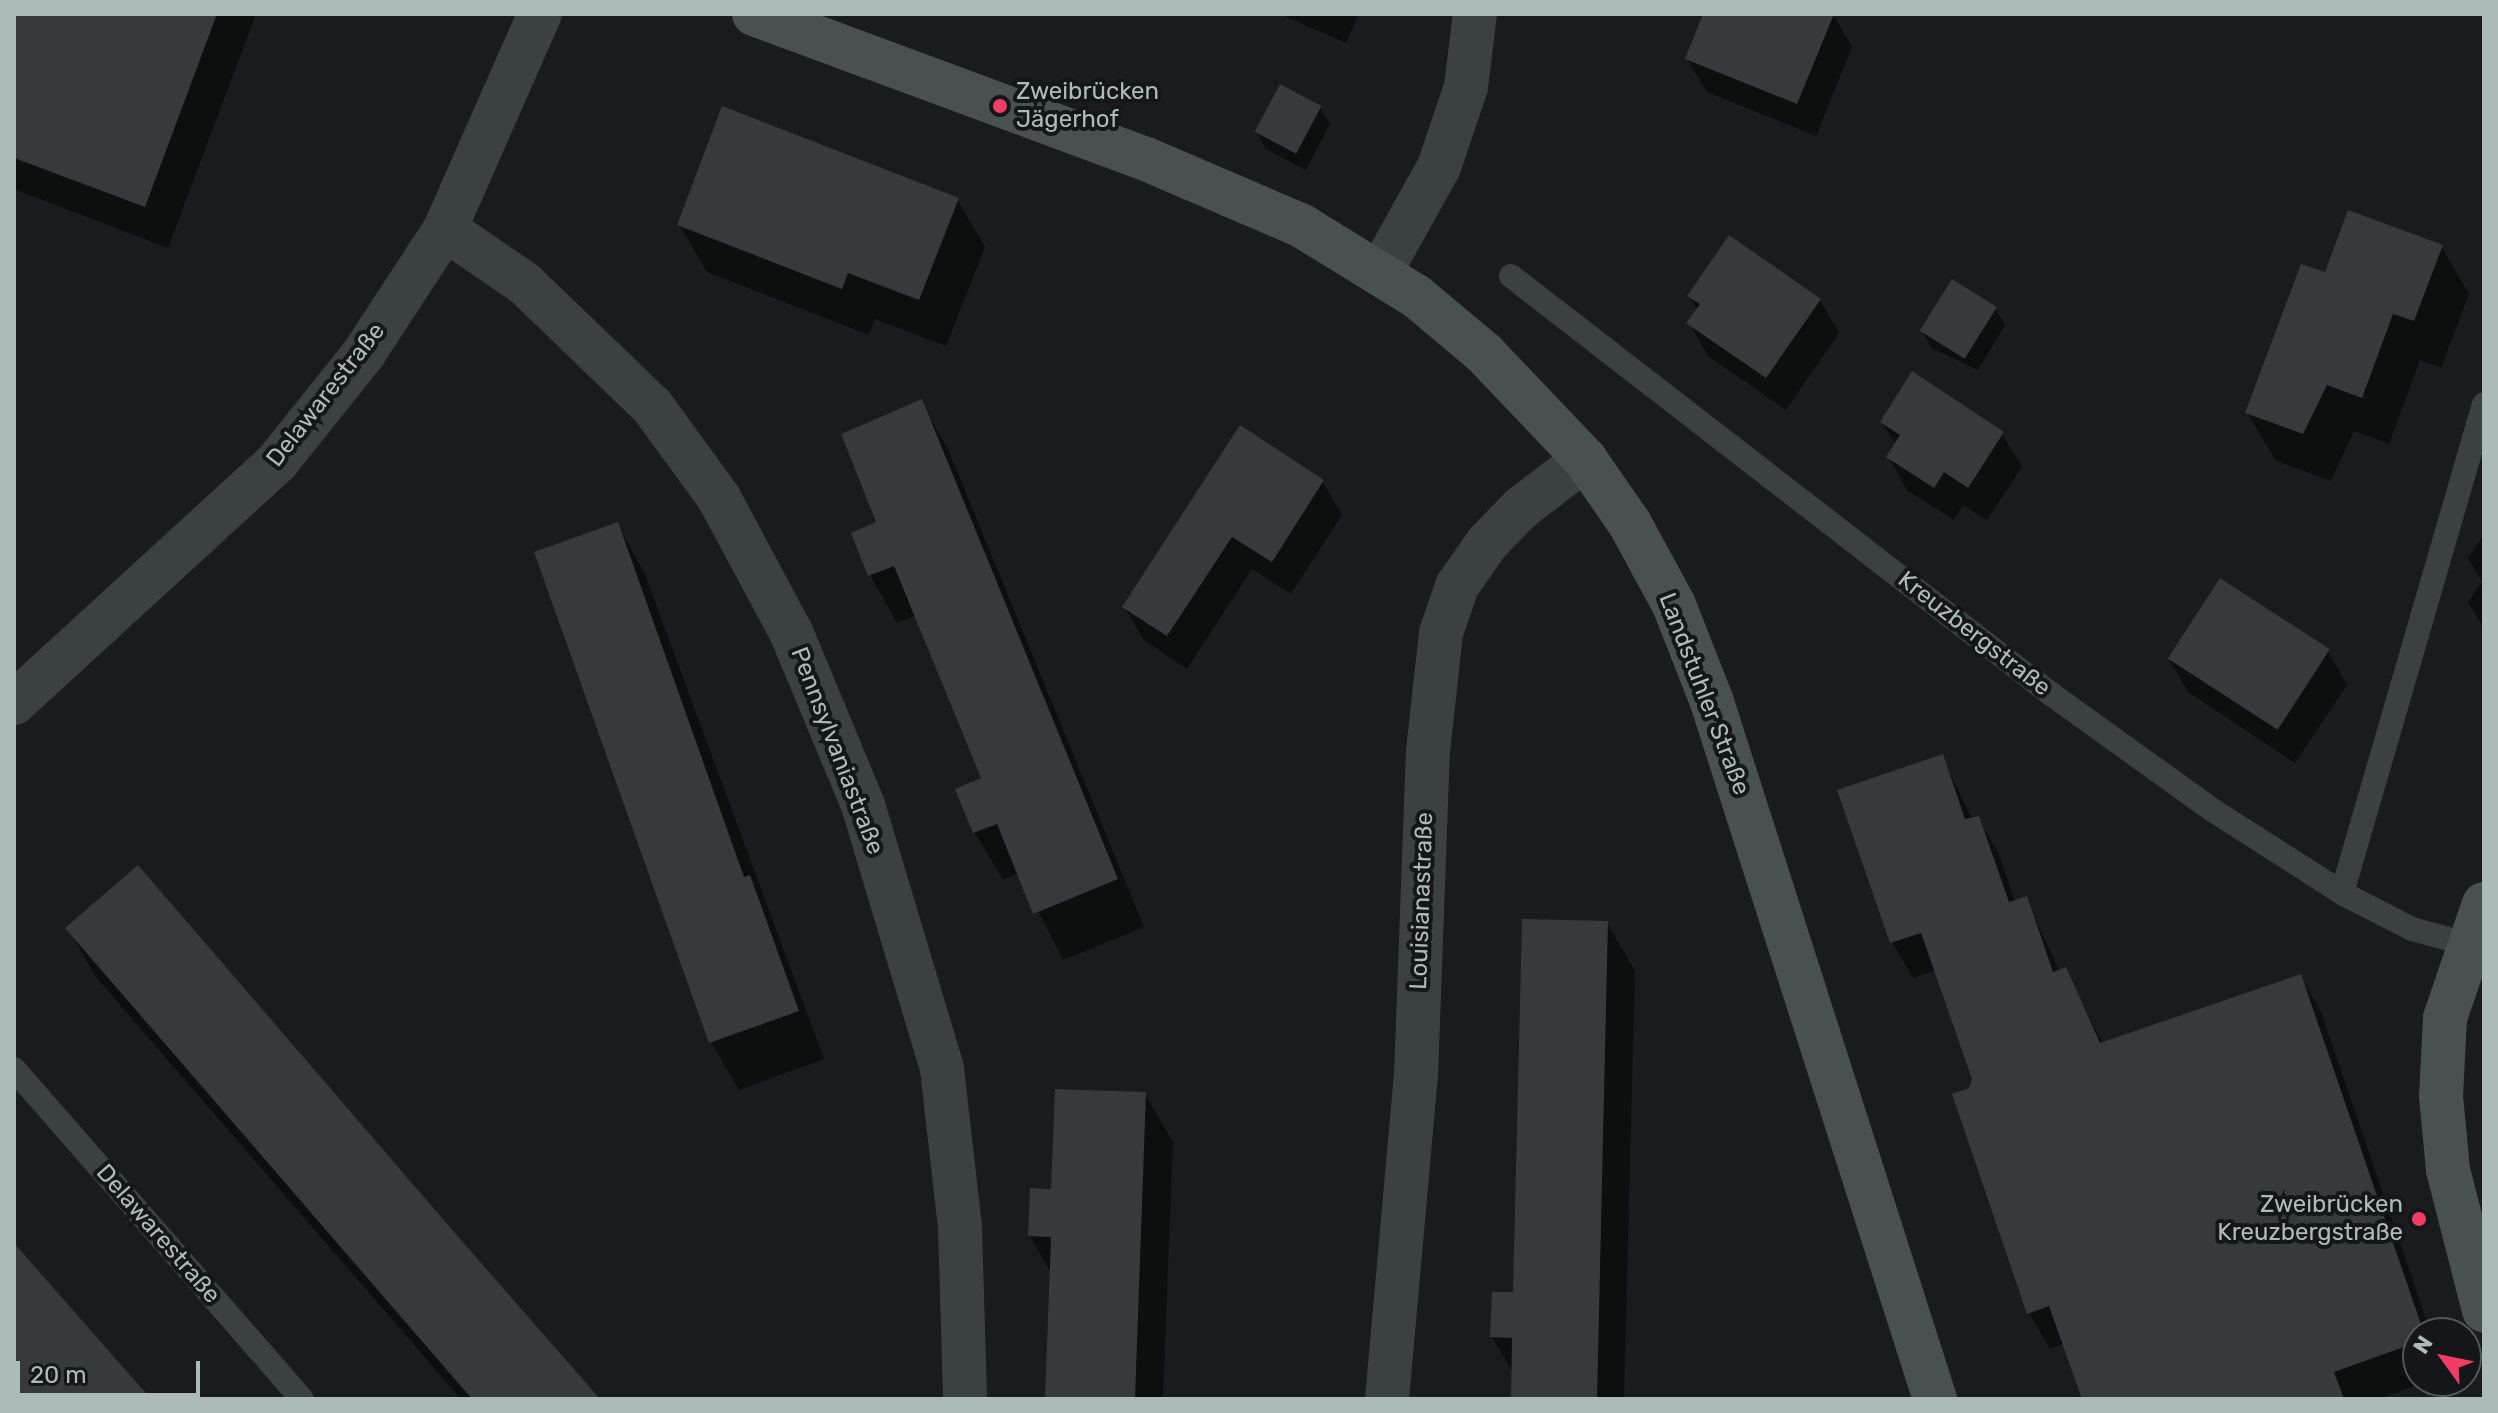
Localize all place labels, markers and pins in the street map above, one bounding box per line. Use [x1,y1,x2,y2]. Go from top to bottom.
place label: Zweibrücken Jägerhof [1016,78,1159,134]
marker: Zweibrücken Jägerhof [991,97,1009,115]
place label: Zweibrücken Kreuzbergstraße [2217,1191,2403,1247]
marker: Zweibrücken Kreuzbergstraße [2410,1210,2428,1228]

